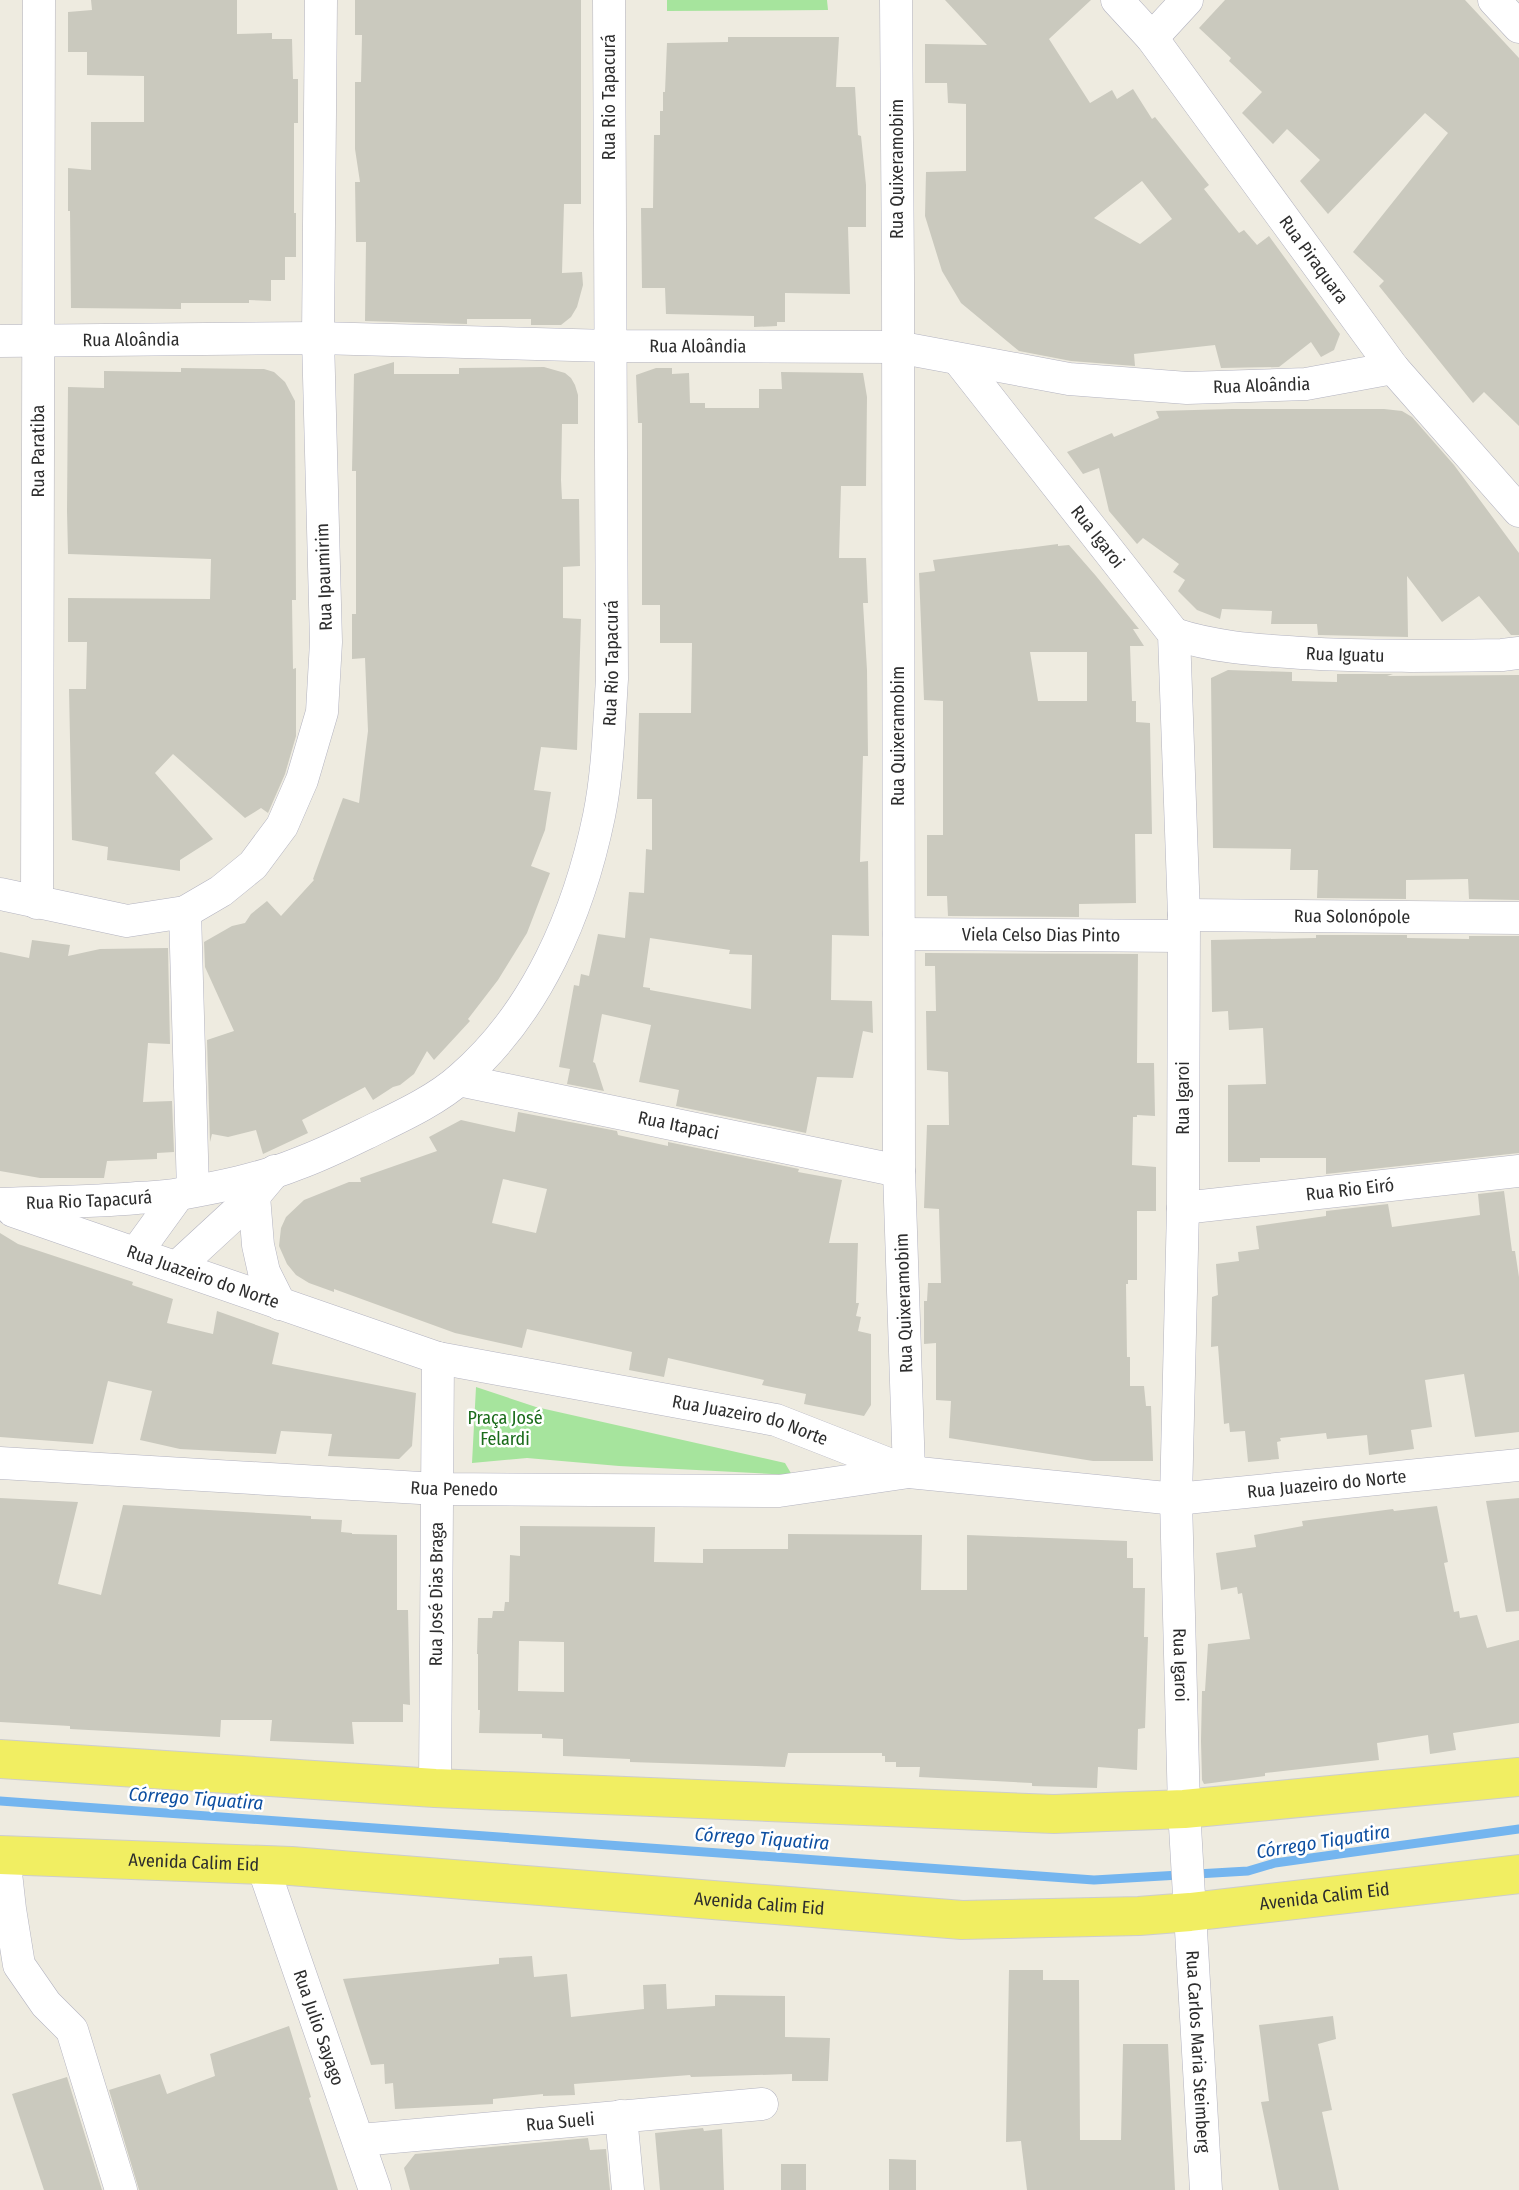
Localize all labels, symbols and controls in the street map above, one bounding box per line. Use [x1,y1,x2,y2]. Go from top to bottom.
street label: Rua Rio Tapacurá [598,34,620,160]
street label: Rua Quixeramobim [886,99,908,239]
street label: Rua Piraquara [1274,211,1353,308]
street label: Rua Aloândia [82,328,180,351]
street label: Rua Aloândia [649,335,747,357]
street label: Rua Aloândia [1213,373,1311,398]
street label: Rua Paratiba [27,404,49,497]
street label: Rua Igaroi [1066,501,1129,573]
street label: Rua Ipaumirim [311,523,337,631]
street label: Rua Rio Tapacurá [598,600,623,727]
street label: Rua Iguatu [1305,642,1385,667]
street label: Rua Quixeramobim [887,666,909,806]
street label: Rua Solonópole [1294,905,1410,928]
street label: Viela Celso Dias Pinto [962,923,1120,947]
street label: Rua Igaroi [1172,1061,1194,1135]
street label: Rua Itapaci [636,1106,721,1144]
street label: Rua Rio Eiró [1305,1174,1395,1205]
street label: Rua Rio Tapacurá [25,1186,153,1214]
street label: Rua Quixeramobim [891,1233,917,1373]
street label: Rua Juazeiro do Norte [124,1240,282,1313]
street label: Rua Juazeiro do Norte [670,1390,831,1450]
park label: Praça José Felardi [467,1407,543,1450]
street label: Rua Juazeiro do Norte [1246,1465,1408,1503]
street label: Rua Penedo [410,1476,498,1500]
street label: Rua José Dias Braga [425,1522,448,1666]
street label: Rua Igaroi [1168,1628,1192,1702]
water label: Córrego Tiquatira [128,1782,264,1815]
water label: Córrego Tiquatira [1255,1820,1392,1863]
water label: Córrego Tiquatira [694,1822,830,1855]
street label: Avenida Calim Eid [128,1849,260,1876]
street label: Avenida Calim Eid [1258,1878,1391,1915]
street label: Avenida Calim Eid [693,1887,825,1920]
street label: Rua Carlos Maria Steimberg [1181,1950,1215,2154]
street label: Rua Julio Sayago [288,1967,349,2088]
street label: Rua Sueli [525,2108,595,2136]

